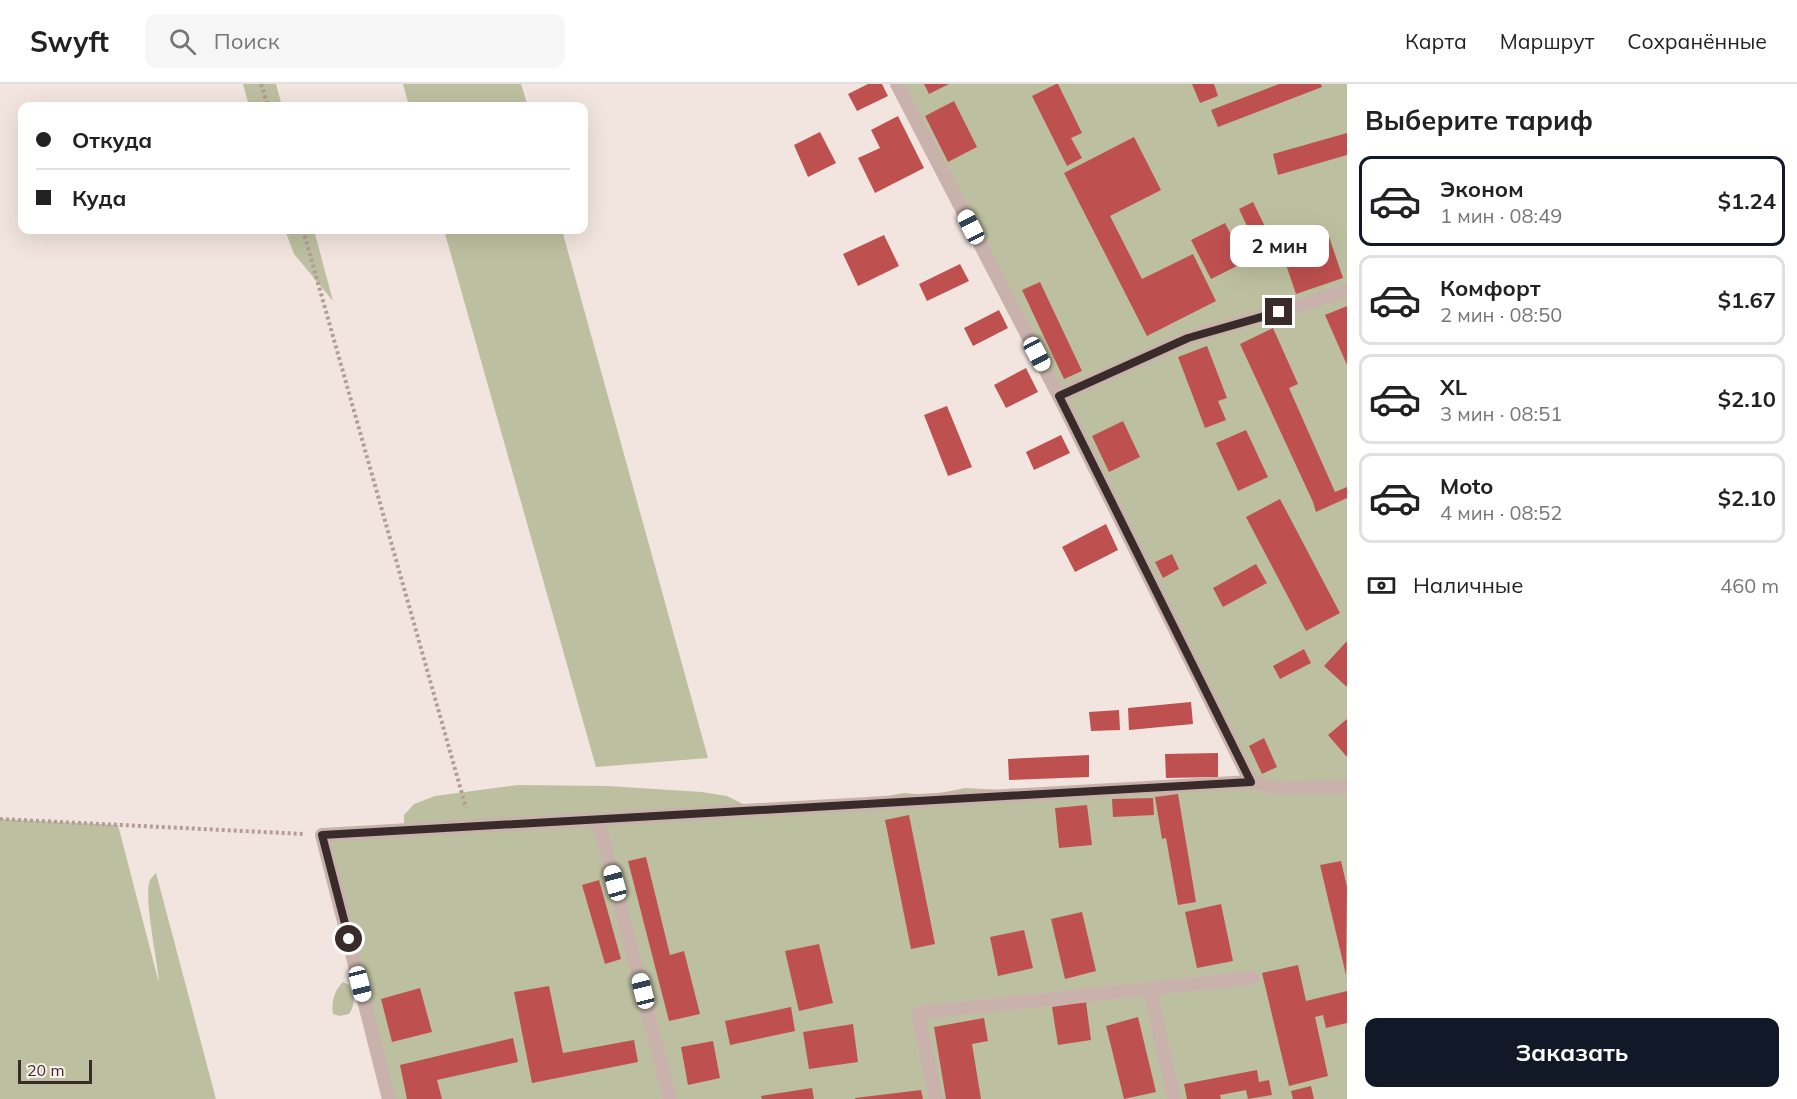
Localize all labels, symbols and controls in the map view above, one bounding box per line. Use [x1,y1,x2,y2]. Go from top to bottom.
search box [145,14,565,68]
text: Swyft [30,24,109,59]
icon: search [166,25,199,58]
text: Поиск [214,27,279,55]
text: Карта [1405,28,1467,54]
text: Маршрут [1500,28,1594,54]
text: Сохранённые [1627,28,1767,54]
text: Выберите тариф [1365,103,1593,137]
text: Откуда [72,126,152,154]
icon: car [1368,174,1422,228]
text: Эконом [1440,175,1524,203]
text: Куда [72,184,126,212]
text: $1.24 [1718,187,1776,215]
text: 1 мин · 08:49 [1440,203,1562,228]
car [955,207,987,247]
callout: 2 мин [1230,225,1328,267]
text: 2 мин [1251,233,1308,258]
icon: car [1368,273,1422,327]
text: Комфорт [1440,274,1541,302]
text: $1.67 [1718,286,1776,314]
route end [1265,298,1292,325]
text: 2 мин · 08:50 [1440,302,1562,327]
car [1021,334,1053,374]
icon: car [1368,372,1422,426]
text: XL [1440,373,1467,401]
text: $2.10 [1718,385,1776,413]
text: 3 мин · 08:51 [1440,401,1562,426]
icon: car [1368,471,1422,525]
text: Moto [1440,472,1493,500]
text: $2.10 [1718,484,1776,512]
text: 4 мин · 08:52 [1440,500,1562,525]
icon: cash [1365,569,1398,602]
text: Наличные [1413,571,1523,599]
text: 460 m [1720,573,1779,598]
car [602,863,628,903]
route start [335,925,362,952]
car [347,964,373,1004]
car [630,971,656,1011]
button: Заказать [1365,1018,1779,1087]
scale bar [18,1057,92,1084]
text: 20 m [27,1060,64,1080]

